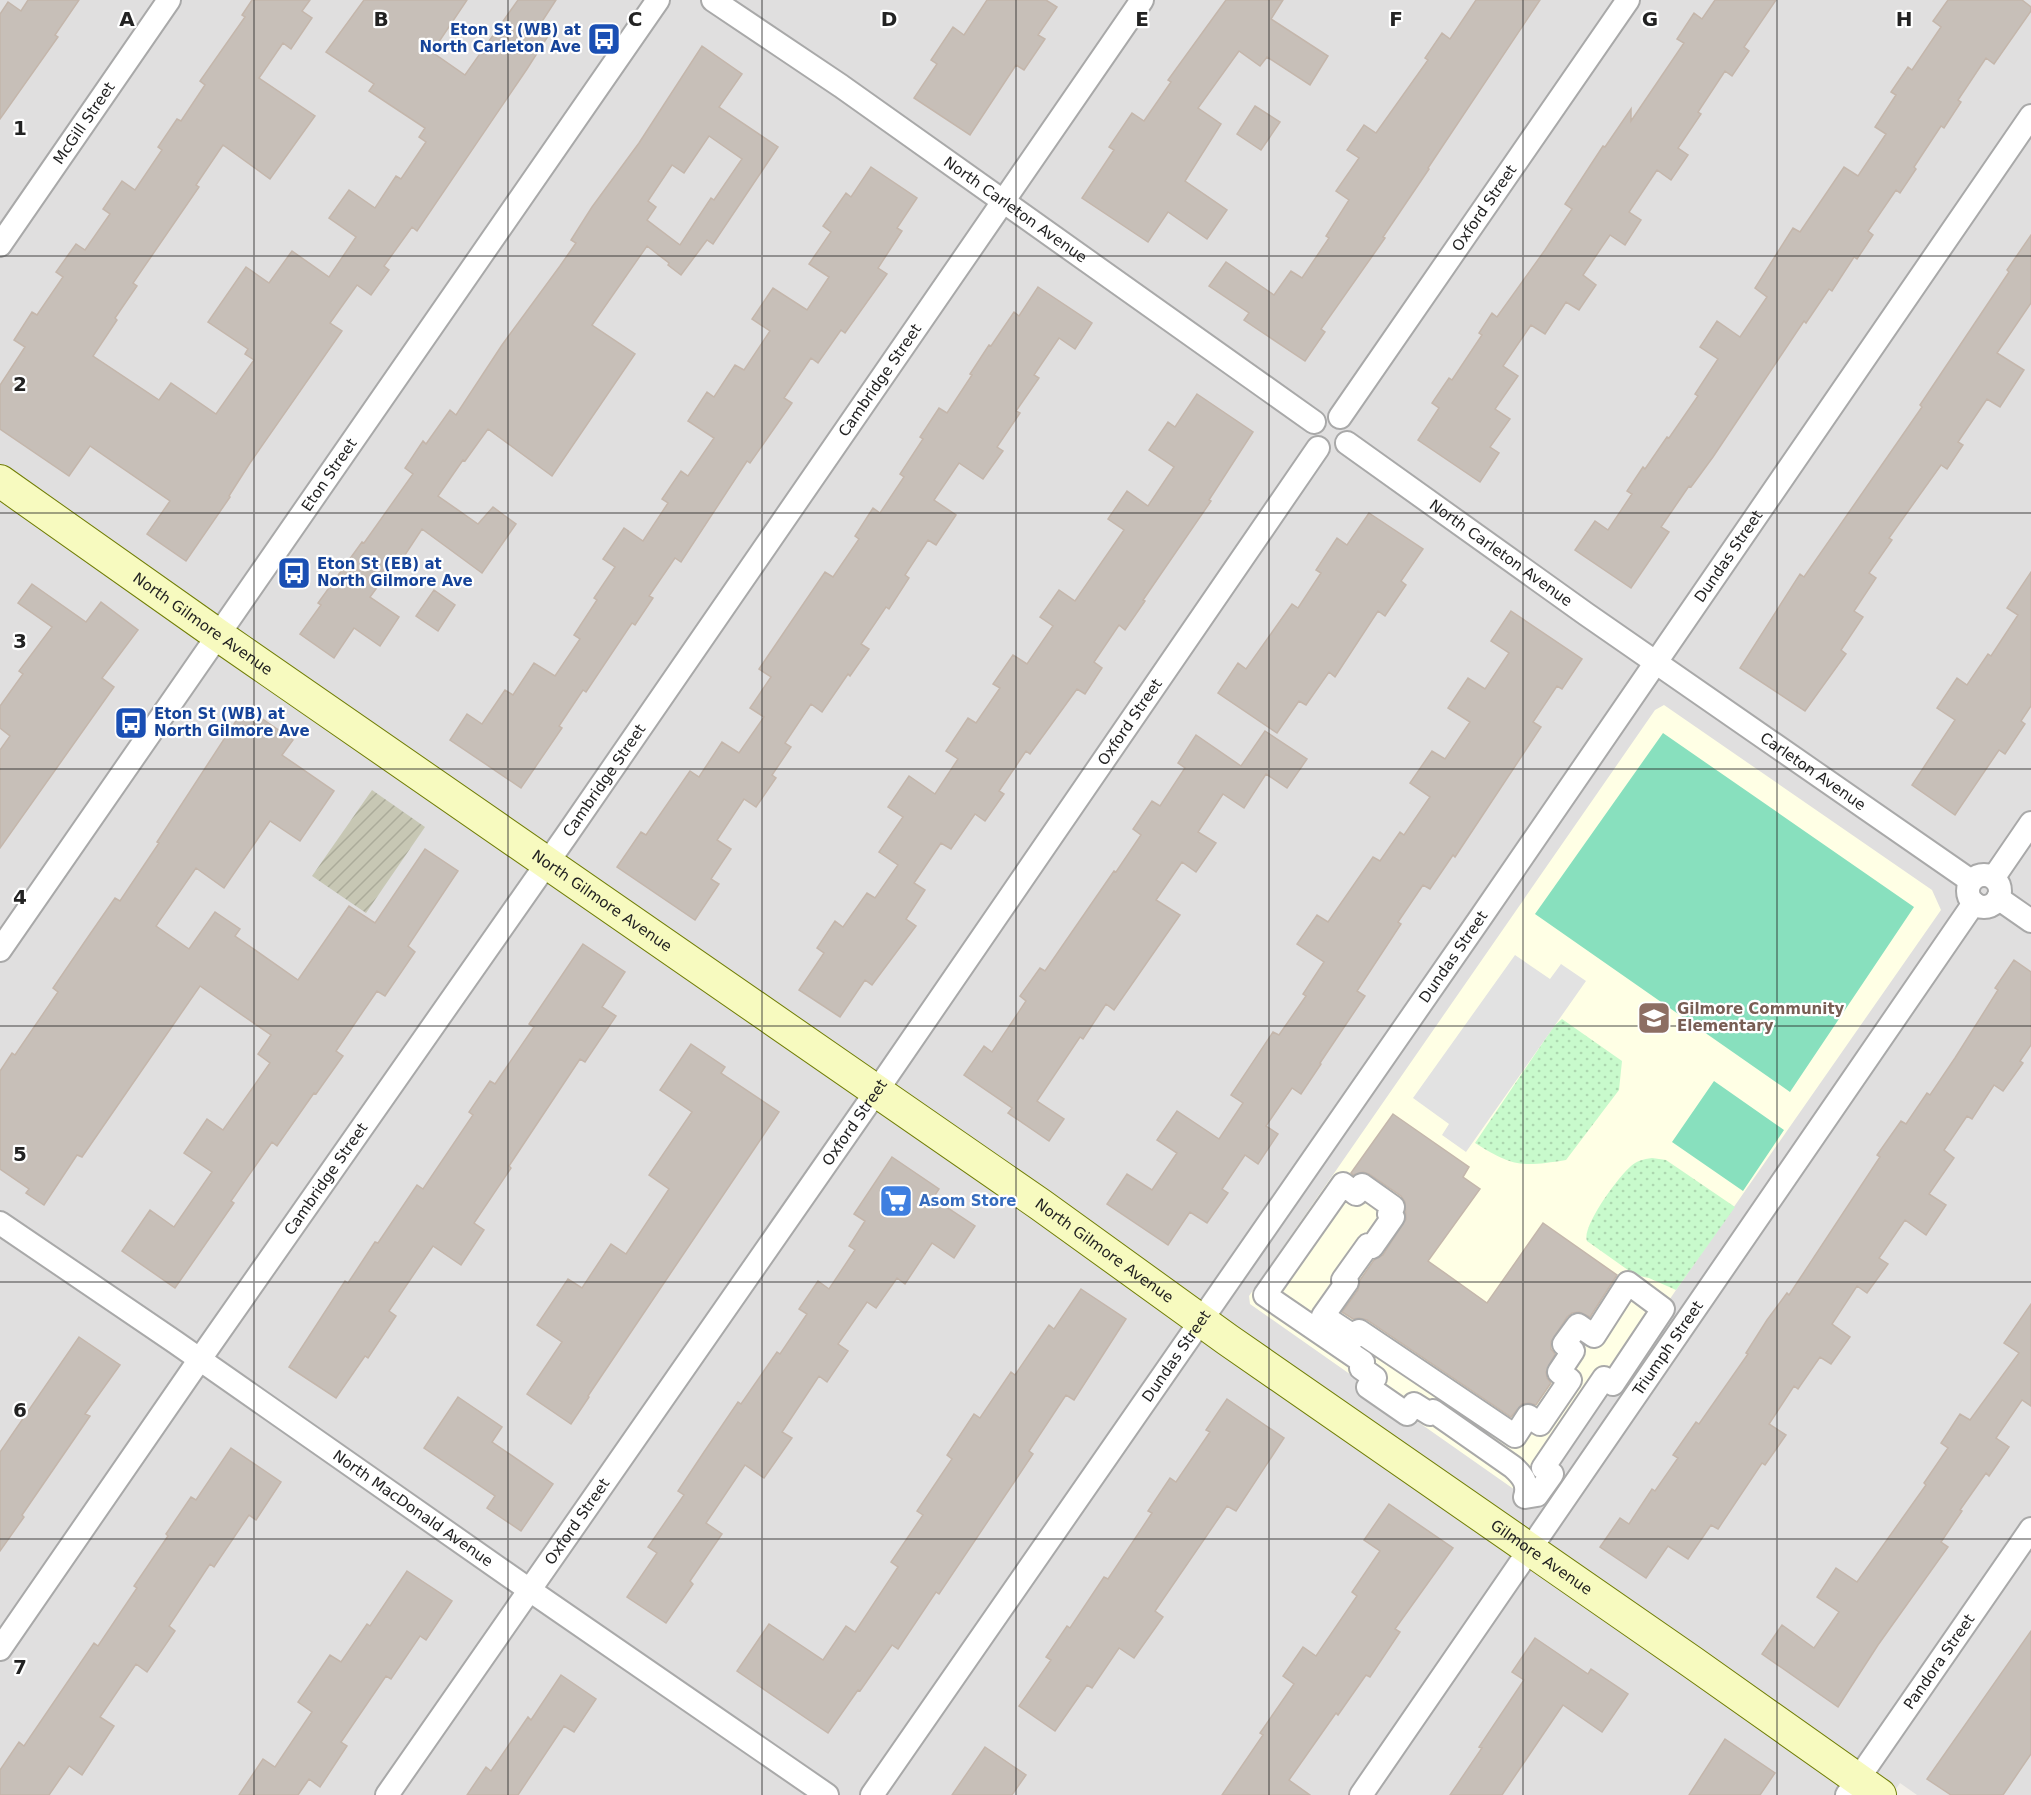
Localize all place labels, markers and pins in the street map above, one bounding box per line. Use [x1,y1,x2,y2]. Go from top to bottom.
place label: Eton St (WB) at North Carleton Ave [419,21,581,56]
bus stop icon: Eton St (WB) at North Carleton Ave [586,21,622,57]
bus stop icon: Eton St (EB) at North Gilmore Ave [276,555,312,591]
place label: Eton St (EB) at North Gilmore Ave [317,555,473,590]
bus stop icon: Eton St (WB) at North Gilmore Ave [113,705,149,741]
place label: Eton St (WB) at North Gilmore Ave [154,705,310,740]
school or university icon: Gilmore Community Elementary [1636,1000,1672,1036]
place label: Gilmore Community Elementary [1677,1000,1845,1035]
supermarket icon: Asom Store [878,1183,914,1219]
place label: Asom Store [919,1192,1017,1210]

